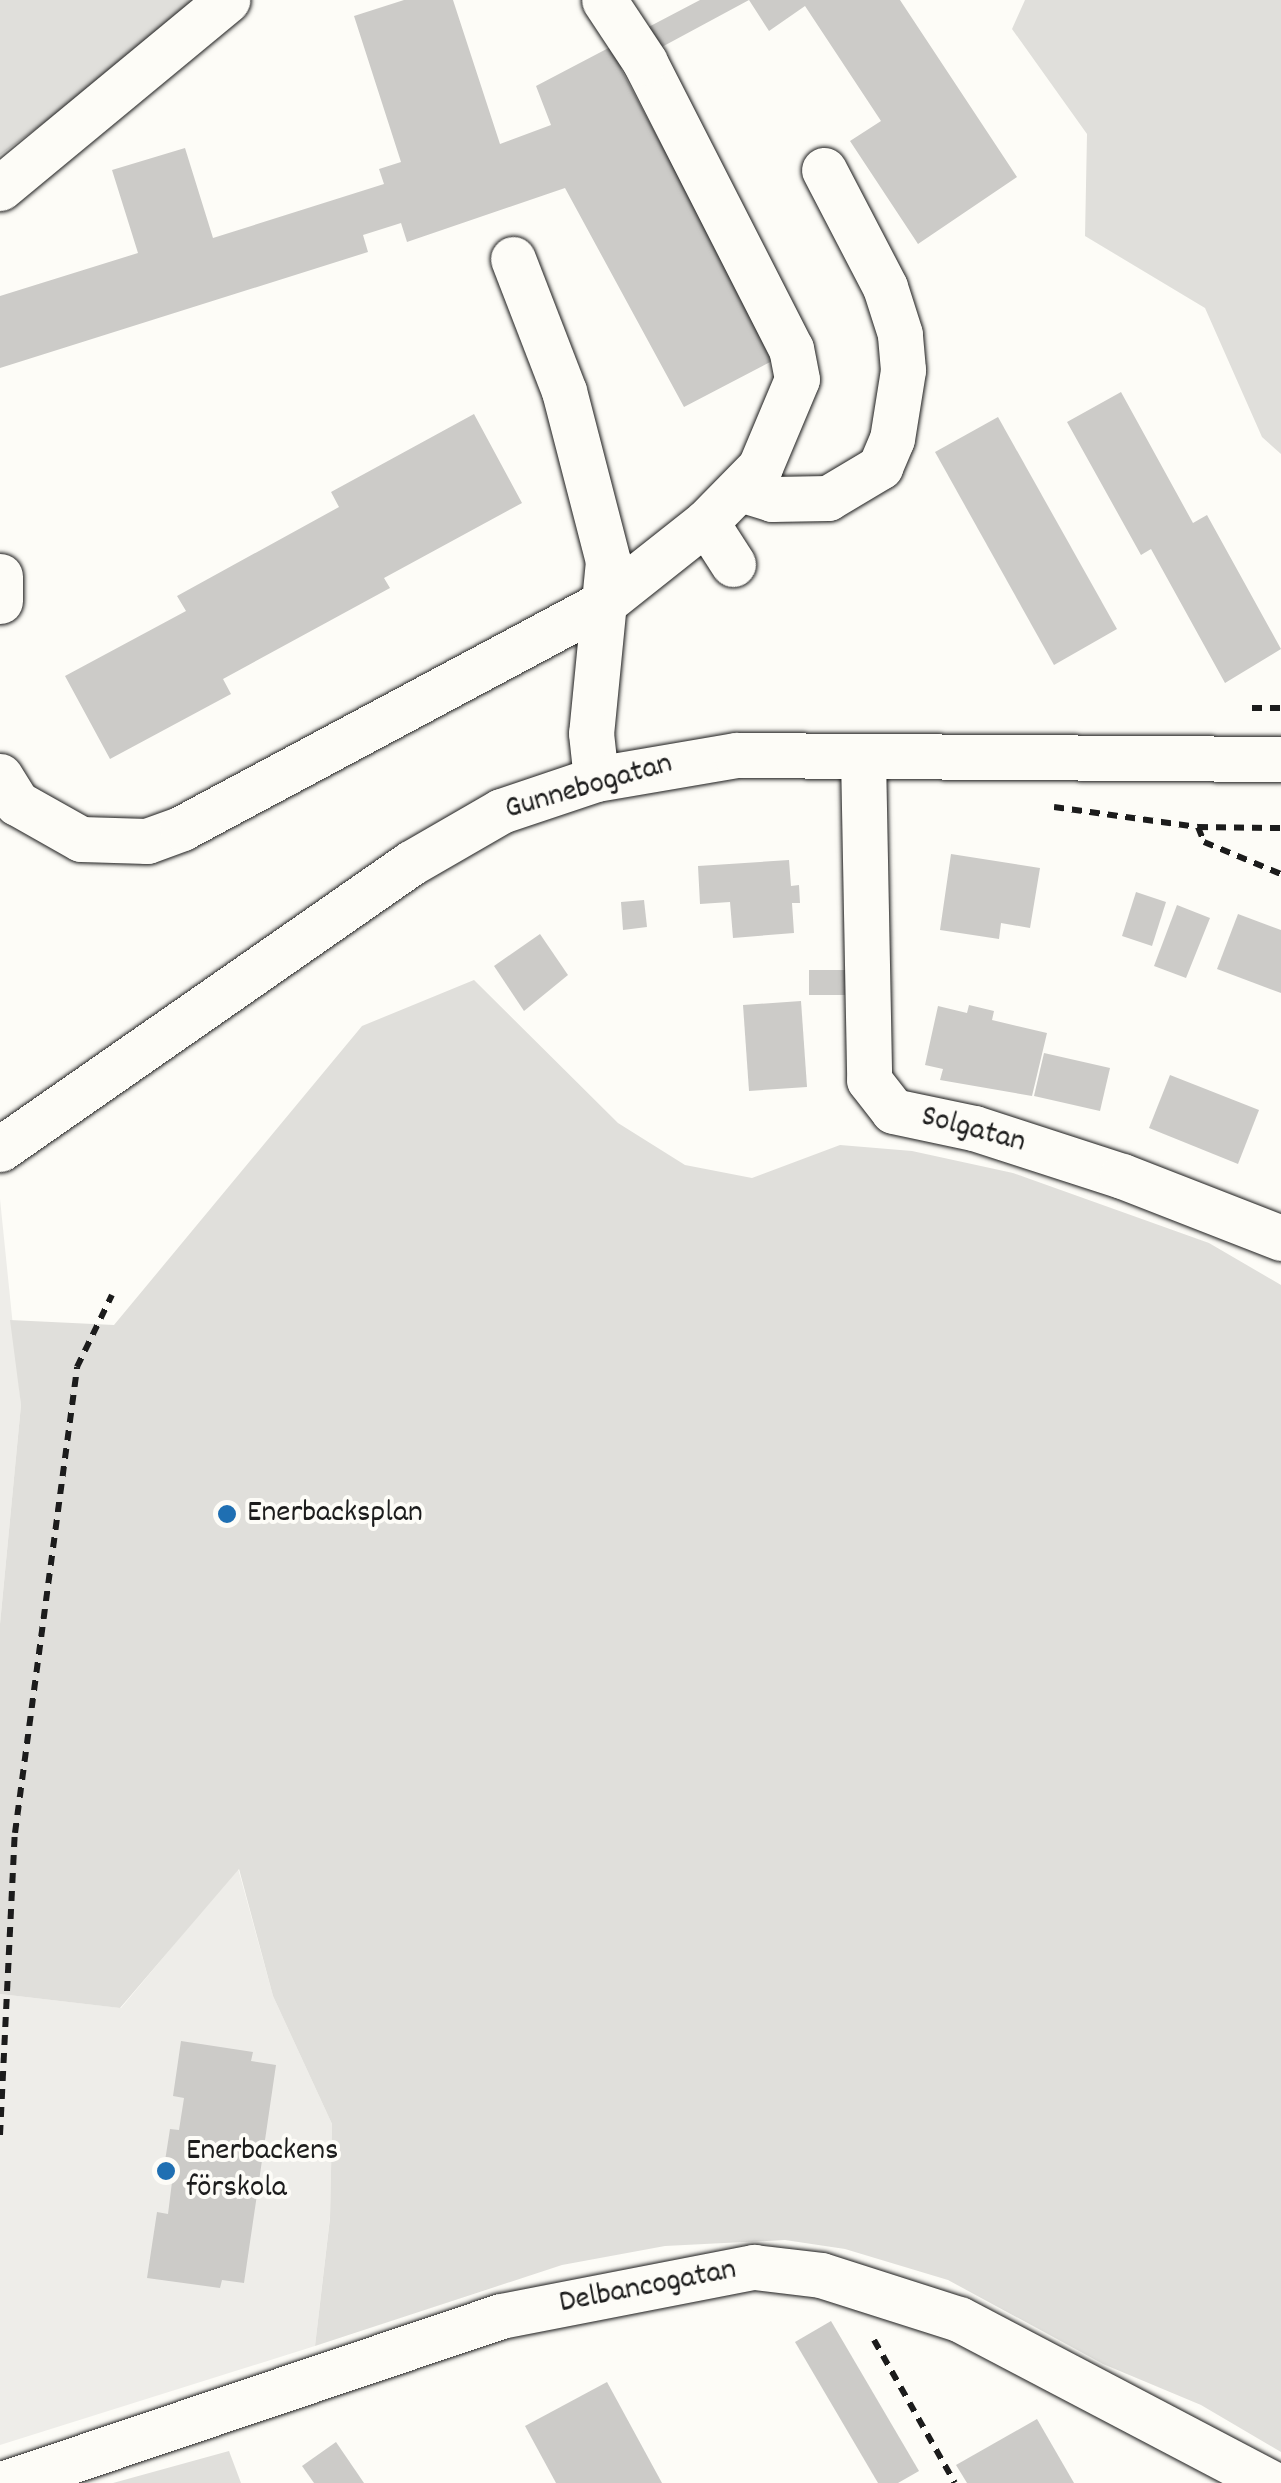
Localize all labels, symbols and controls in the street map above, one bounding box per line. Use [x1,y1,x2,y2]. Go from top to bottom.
street label: Gunnebogatan [501,746,677,830]
street label: Solgatan [917,1099,1029,1163]
place label: Enerbacksplan [247,1495,423,1533]
marker: Enerbacksplan [216,1503,238,1525]
place label: Enerbackens förskola [186,2134,338,2209]
marker: Enerbackens förskola [155,2160,177,2182]
street label: Delbancogatan [556,2252,740,2324]

